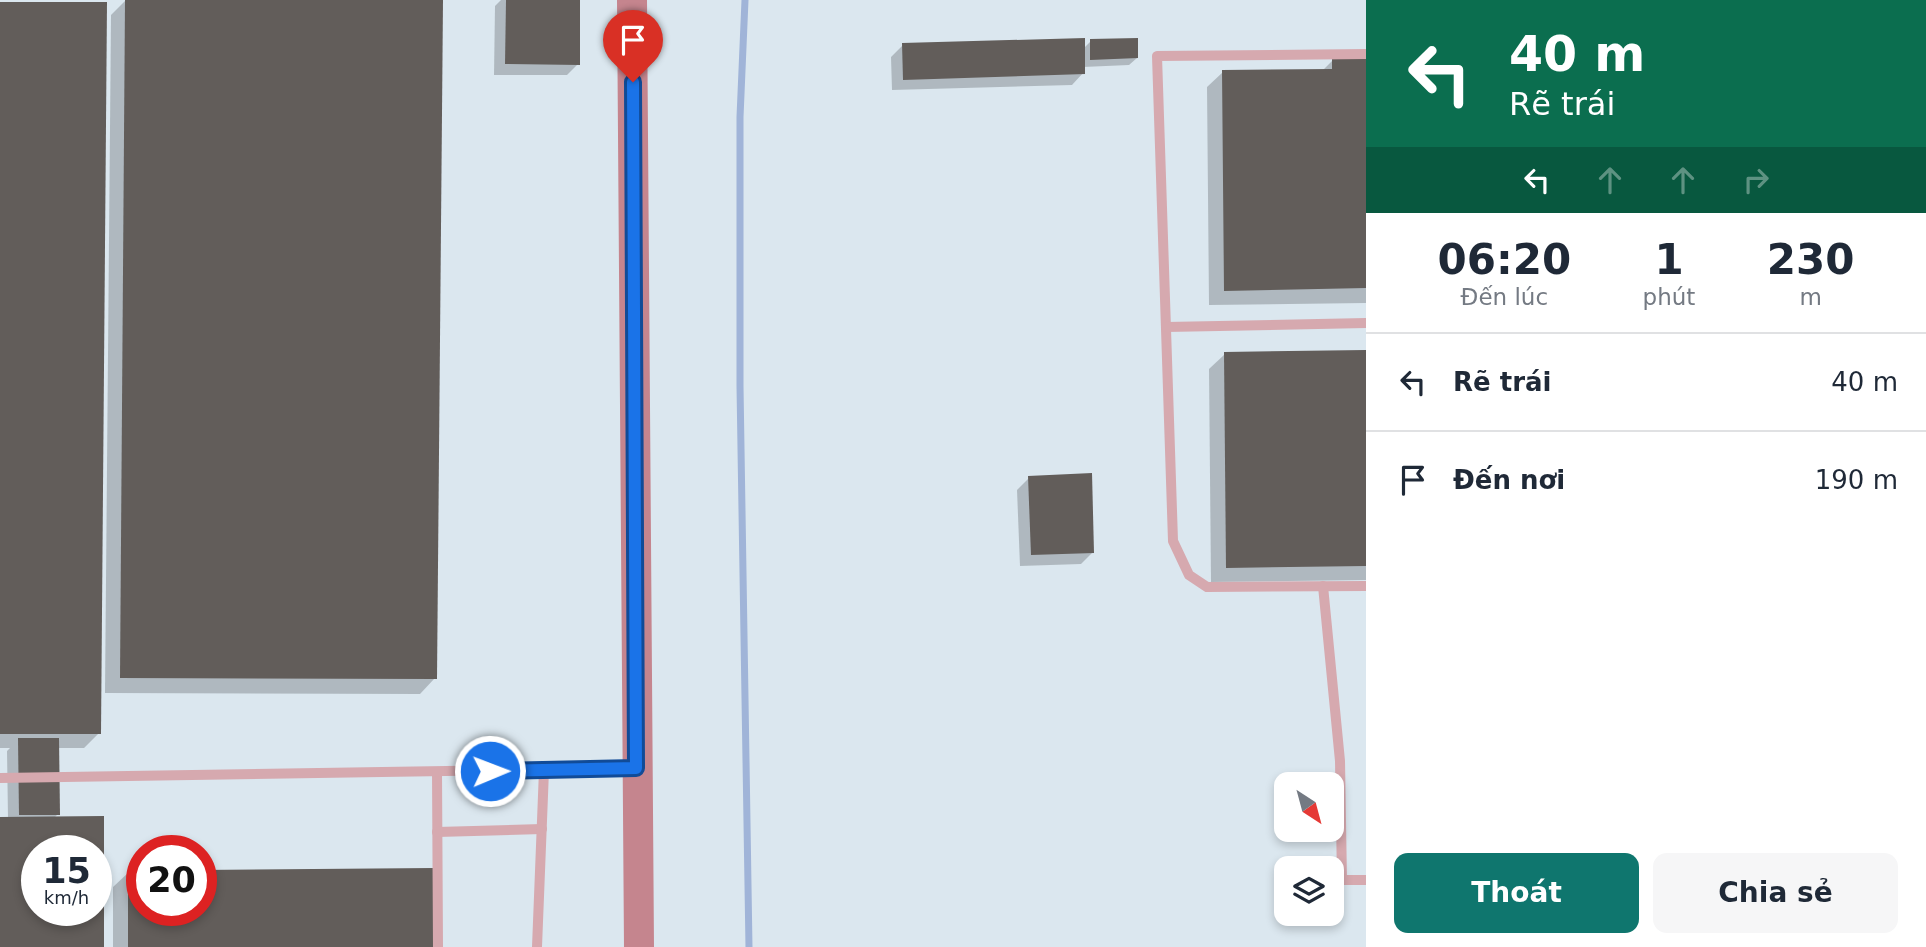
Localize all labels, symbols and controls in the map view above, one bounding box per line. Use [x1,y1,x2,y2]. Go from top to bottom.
pin [603,10,663,82]
icon: arrive [614,21,652,59]
text: 40 m [1509,26,1645,83]
icon: left [1394,28,1485,119]
text: Rẽ trái [1509,85,1615,123]
icon: left [1518,161,1556,199]
icon: ahead [1591,161,1629,199]
icon: ahead [1664,161,1702,199]
icon: right [1737,161,1775,199]
text: 06:20 [1437,235,1571,284]
text: 1 [1654,235,1684,284]
text: 230 [1767,235,1855,284]
text: Đến lúc [1461,284,1548,310]
text: phút [1643,284,1695,310]
text: m [1799,284,1822,310]
icon: left [1394,363,1432,401]
text: Rẽ trái [1453,367,1551,397]
text: 40 m [1831,367,1898,397]
icon: arrive [1394,461,1432,499]
text: Đến nơi [1453,465,1565,495]
text: 190 m [1815,465,1898,495]
position arrow [453,734,527,808]
north arrow [1274,772,1344,842]
map controls [1274,772,1344,926]
speed limit sign: 20 [126,835,217,926]
text: 15 [42,851,91,891]
button: Thoát [1394,853,1639,933]
button: Chia sẻ [1653,853,1898,933]
button: layers [1274,856,1344,926]
text: km/h [44,887,89,908]

